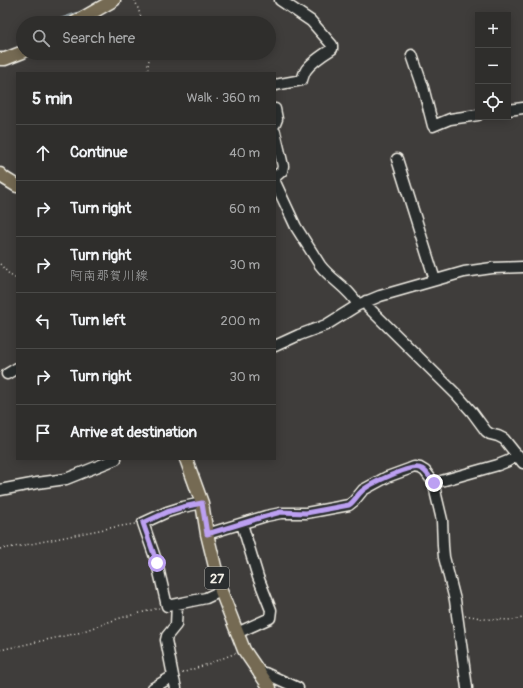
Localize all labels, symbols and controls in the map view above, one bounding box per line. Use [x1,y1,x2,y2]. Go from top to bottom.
map controls [475,12,511,120]
button: + [475,12,511,48]
search box [16,16,276,60]
icon: search [30,27,52,49]
text: Search here [62,29,135,48]
button: − [475,48,511,84]
button: locate [475,84,511,120]
text: 5 min [32,88,72,109]
text: Walk · 360 m [186,90,260,106]
icon: ahead [32,142,54,164]
text: Continue [70,143,128,162]
text: 40 m [229,145,260,161]
icon: right [32,198,54,220]
text: Turn right [70,199,131,218]
text: 60 m [229,201,260,217]
text: Turn right [70,246,131,265]
icon: right [32,254,54,276]
text: 30 m [230,257,260,273]
text: 阿南那賀川線 [70,268,148,284]
icon: left [32,310,54,332]
text: Turn left [70,311,126,330]
text: 200 m [221,313,260,329]
icon: right [32,366,54,388]
text: Turn right [70,367,131,386]
text: 30 m [230,369,260,385]
icon: arrive [32,422,54,444]
text: Arrive at destination [70,423,197,442]
route end [425,474,443,492]
route start [148,554,166,572]
road number: 27 [205,567,229,589]

